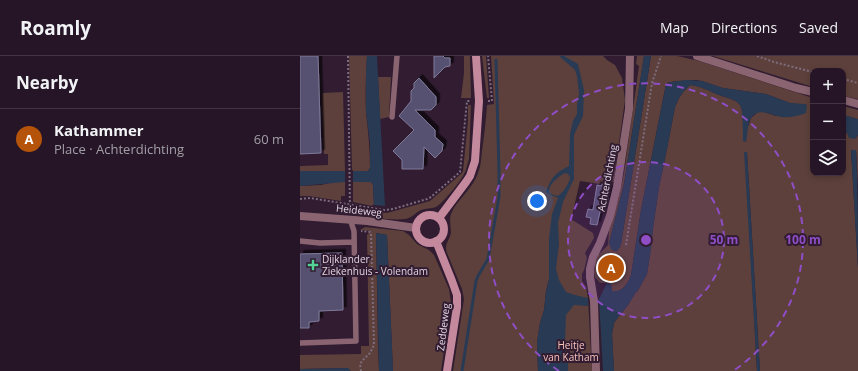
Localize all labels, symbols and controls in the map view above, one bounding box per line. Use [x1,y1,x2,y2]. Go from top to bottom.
text: Roamly [20,15,91,41]
text: Map [660,18,689,37]
text: Directions [711,18,777,37]
text: Saved [799,18,838,37]
map controls [810,68,846,176]
button: + [810,68,846,104]
text: Nearby [16,71,78,94]
button: − [810,104,846,140]
text: Kathammer [54,120,144,140]
text: A [25,130,33,148]
text: 60 m [254,130,284,148]
text: Place · Achterdichting [54,140,184,158]
button: layers [810,140,846,176]
street label: Achterdichting [594,143,620,213]
your location [527,191,547,211]
street label: Heideweg [335,201,383,219]
text: 50 m [710,231,738,248]
text: 100 m [785,231,821,248]
centre of rings [639,233,653,247]
place label: Dijklander Ziekenhuis - Volendam [322,252,428,278]
pin: A [598,253,624,283]
marker: Dijklander Ziekenhuis - Volendam [307,259,319,271]
street label: Zeddeweg [433,302,453,352]
park label: Heitje van Katham [543,338,599,364]

